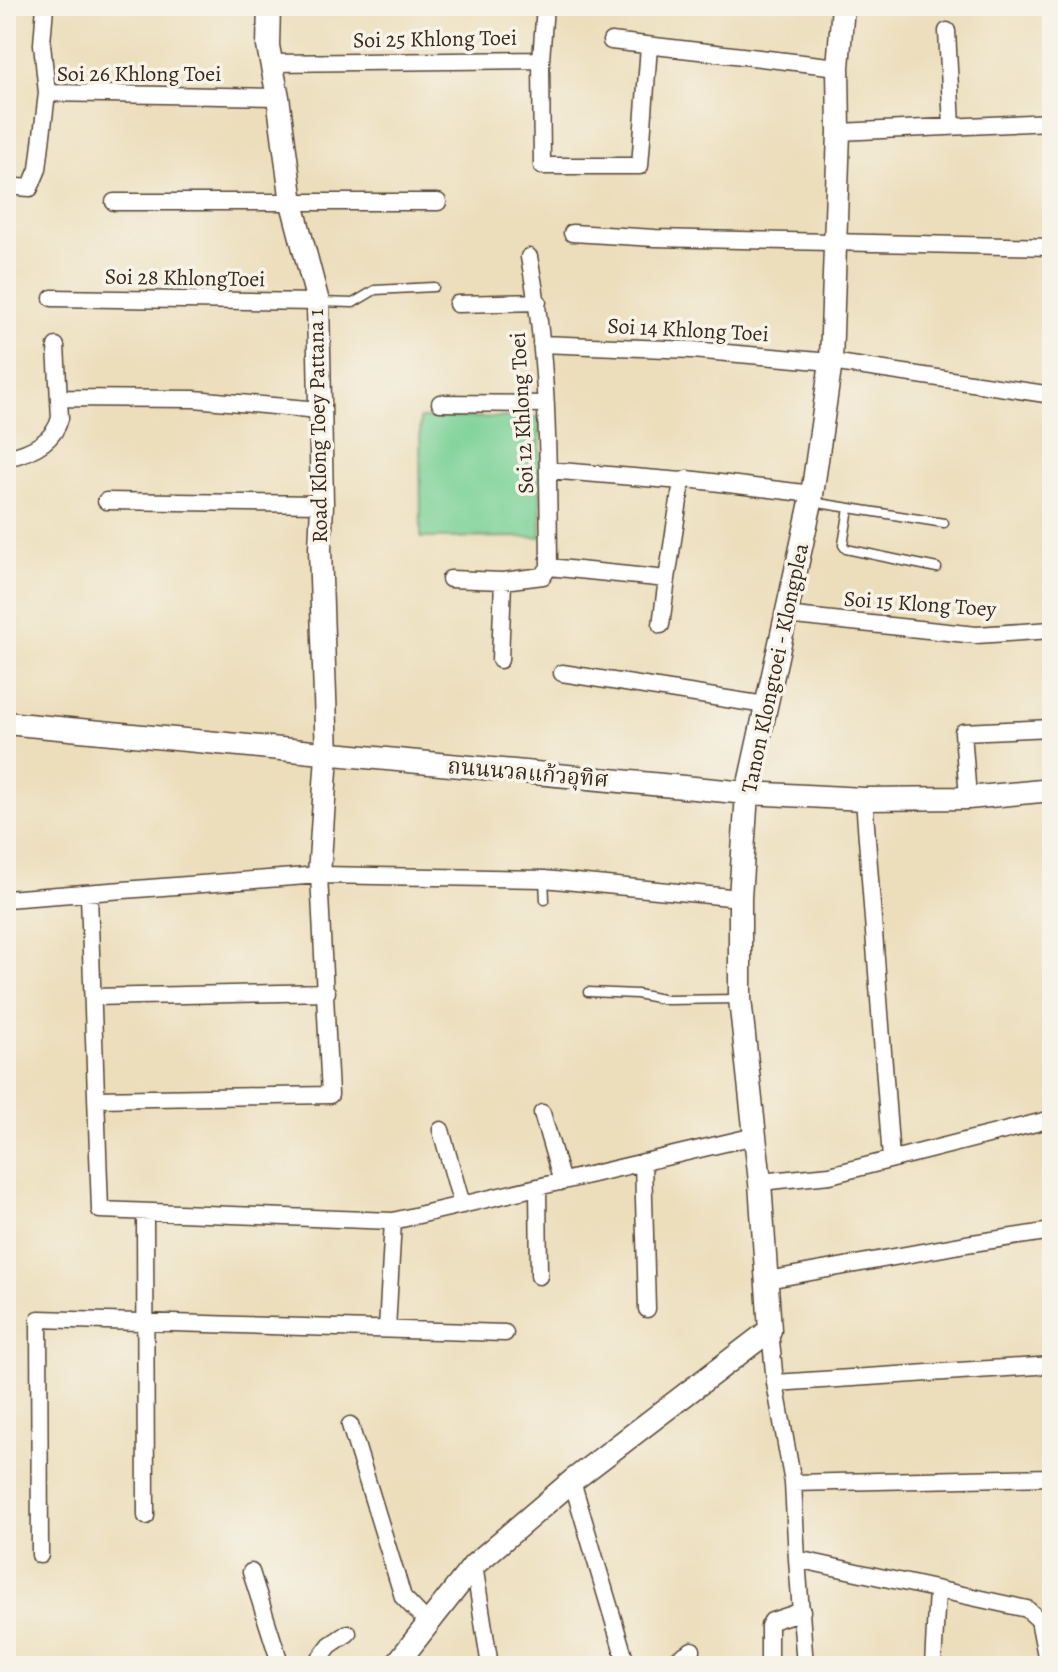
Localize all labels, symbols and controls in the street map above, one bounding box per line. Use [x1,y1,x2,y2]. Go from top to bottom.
street label: Soi 25 Khlong Toei [353,23,517,55]
street label: Soi 26 Khlong Toei [57,59,221,89]
street label: Soi 28 KhlongToei [104,262,266,294]
street label: Road Klong Toey Pattana 1 [301,309,335,543]
street label: Soi 14 Khlong Toei [607,311,769,349]
street label: Soi 12 Khlong Toei [503,331,541,495]
street label: Tanon Klongtoei - Klongplea [734,540,816,796]
street label: Soi 15 Klong Toey [843,584,998,624]
street label: ถนนนวลแก้วอุทิศ [446,751,610,795]

